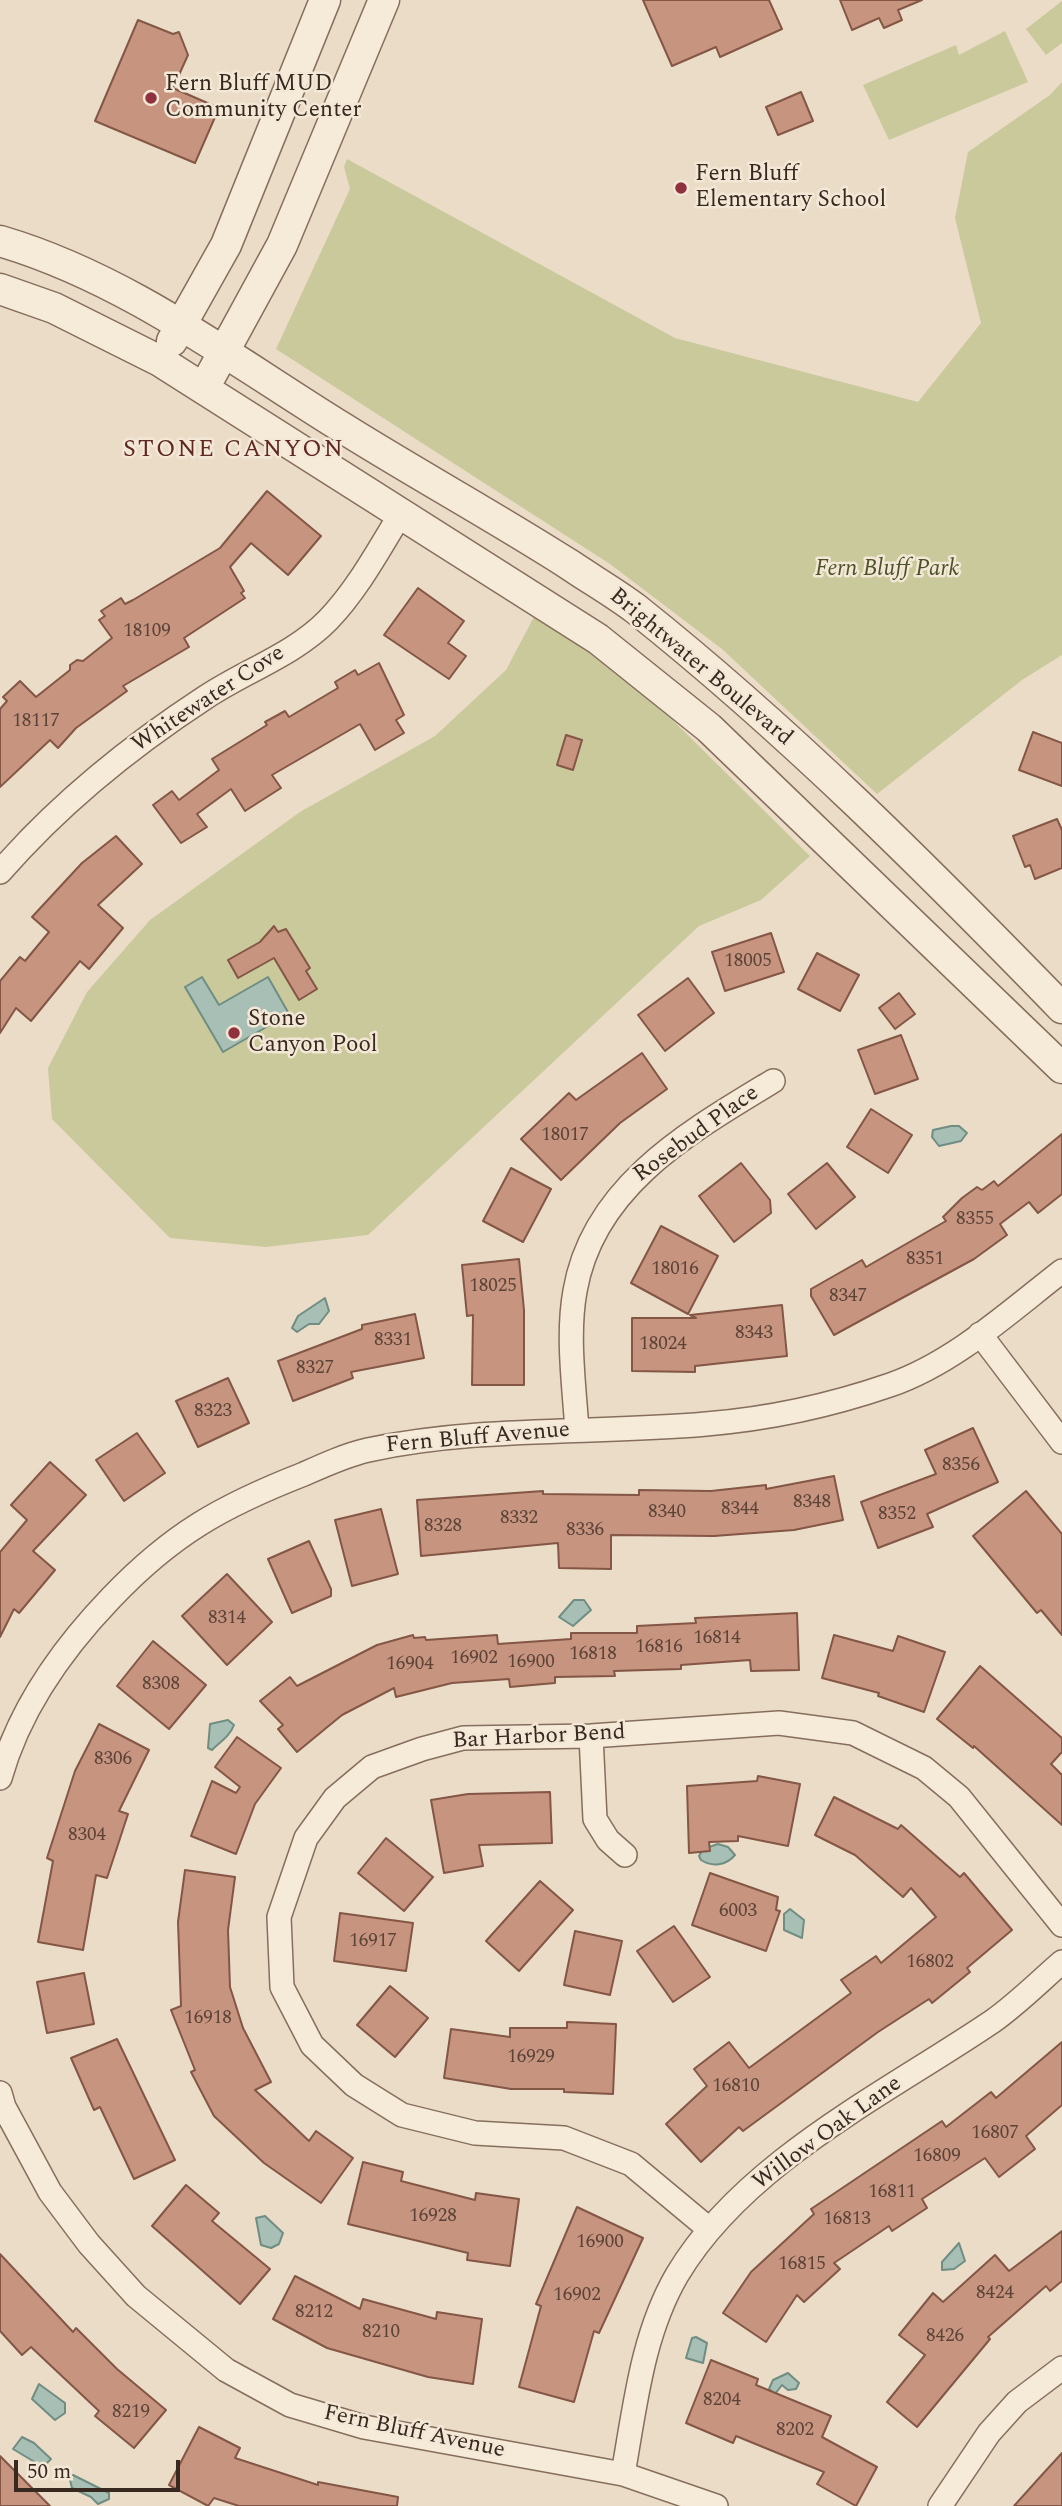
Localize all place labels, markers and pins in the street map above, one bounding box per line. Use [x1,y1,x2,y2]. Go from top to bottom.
place label: Fern Bluff MUD Community Center [165,71,362,125]
marker: Fern Bluff MUD Community Center [143,90,159,106]
place label: Fern Bluff Elementary School [695,161,886,215]
marker: Fern Bluff Elementary School [673,180,689,196]
place label: Stone Canyon Pool [248,1006,378,1060]
marker: Stone Canyon Pool [226,1025,242,1041]

